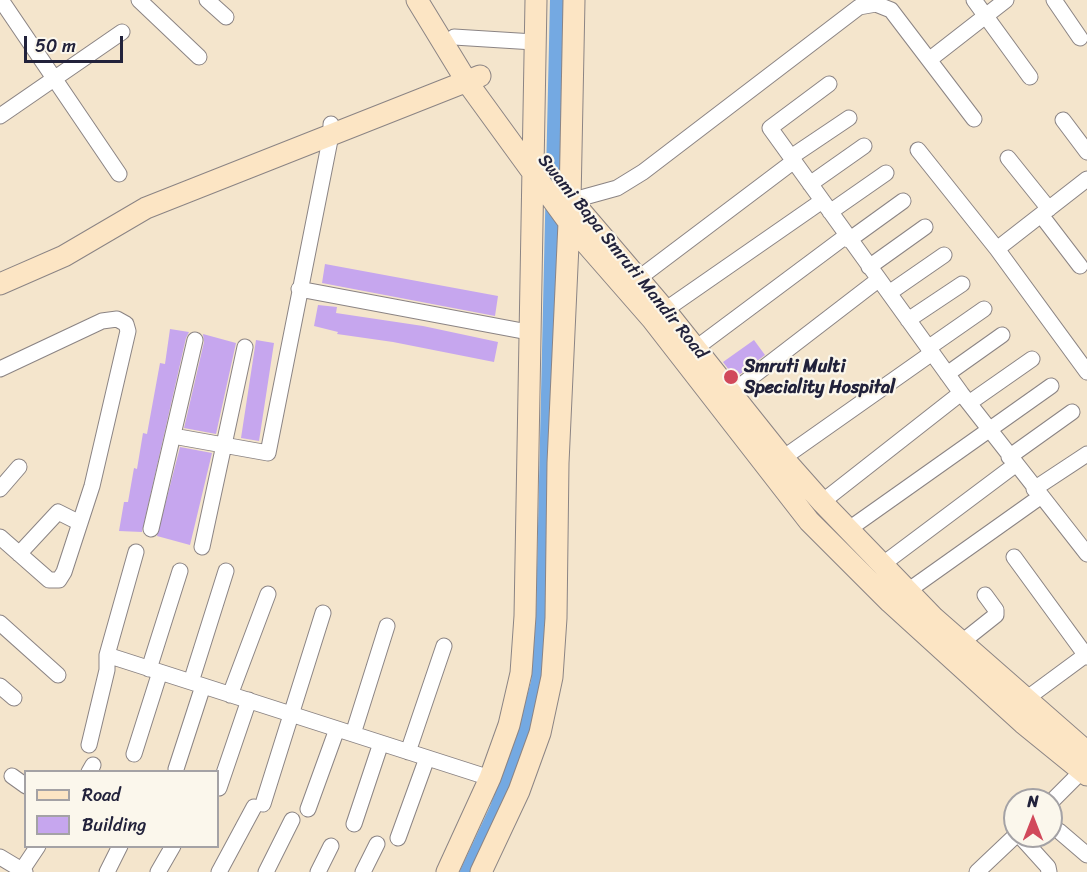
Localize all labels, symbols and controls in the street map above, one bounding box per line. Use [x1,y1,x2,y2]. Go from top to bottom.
scale bar [27,24,126,62]
text: 50 m [35,30,76,62]
street label: Swami Bapa Smruti Mandir Road [533,150,711,364]
place label: Smruti Multi Speciality Hospital [744,356,895,398]
marker: Smruti Multi Speciality Hospital [722,368,740,386]
legend [24,770,219,848]
text: Road [82,779,121,811]
text: N [1027,787,1039,816]
north arrow [1003,788,1063,848]
text: Building [82,809,146,841]

